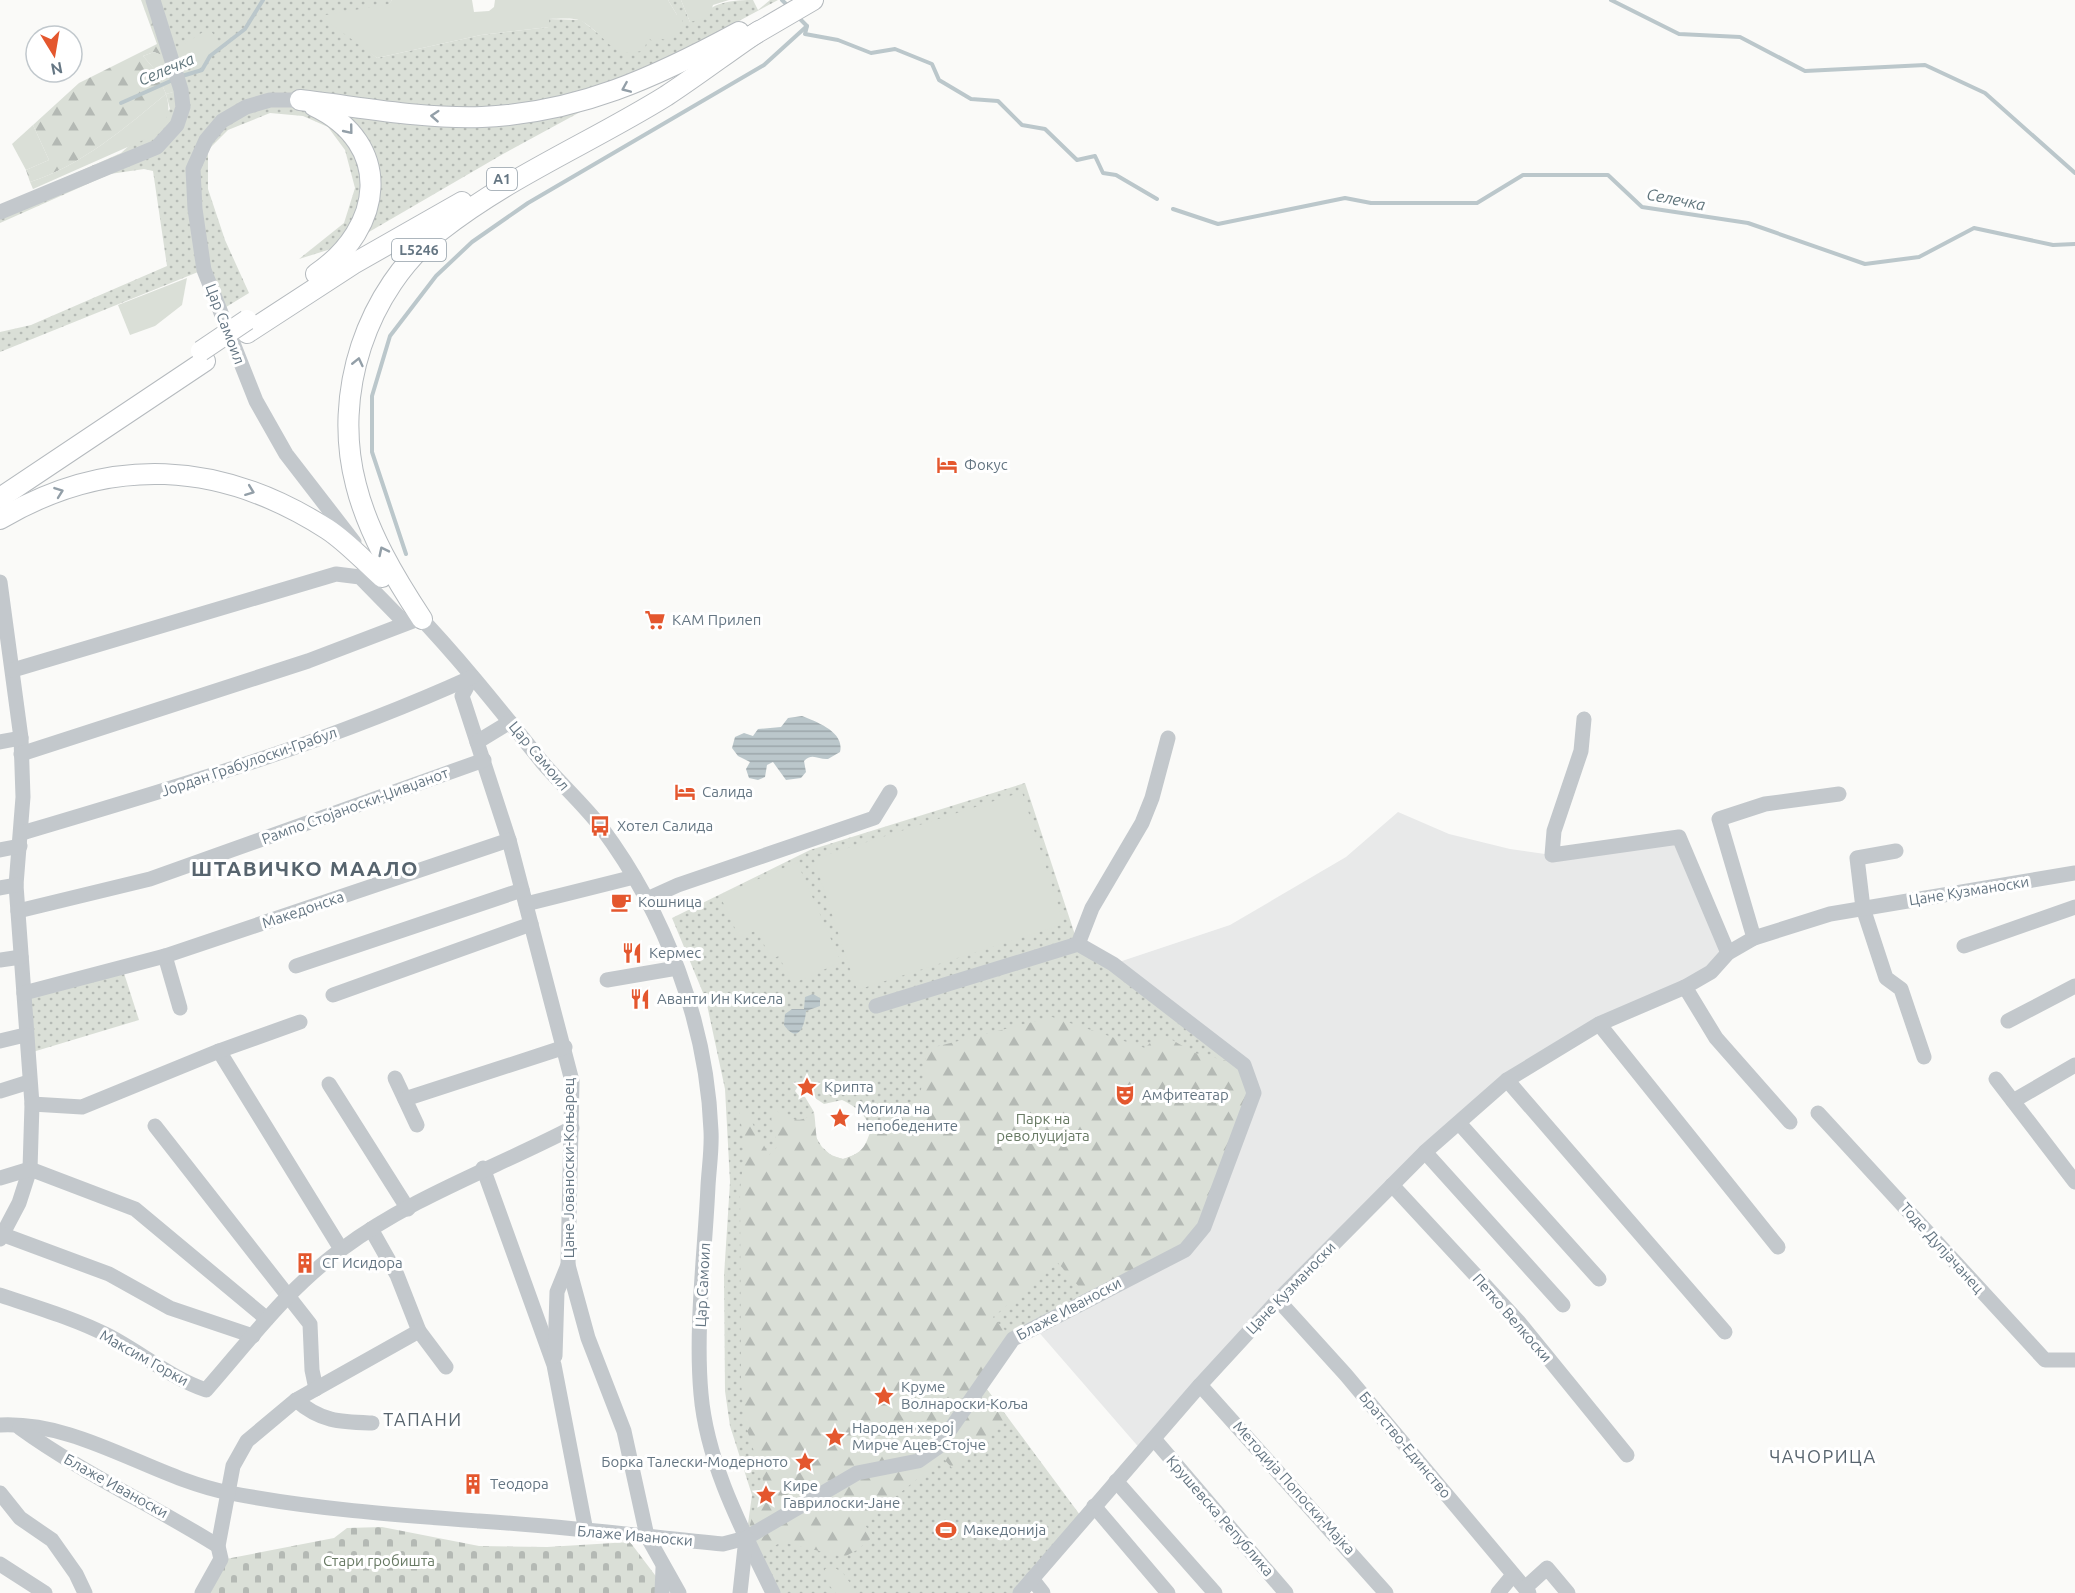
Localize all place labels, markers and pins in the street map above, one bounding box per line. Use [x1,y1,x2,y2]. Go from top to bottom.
hotel icon: Фокус [935,453,959,477]
place label: Фокус [964,456,1008,473]
supermarket icon: КАМ Прилеп [643,608,667,632]
place label: КАМ Прилеп [672,611,761,628]
hotel icon: Салида [673,780,697,804]
place label: Салида [702,783,753,800]
bus stop icon: Хотел Салида [588,814,612,838]
place label: Хотел Салида [617,817,713,834]
cafe icon: Кошница [609,890,633,914]
place label: Кошница [638,893,702,910]
restaurant icon: Кермес [620,941,644,965]
place label: Кермес [649,944,701,961]
restaurant icon: Аванти Ин Кисела [628,987,652,1011]
place label: Аванти Ин Кисела [657,990,783,1007]
place icon: Крипта [795,1075,819,1099]
place label: Крипта [824,1078,874,1095]
theatre icon: Амфитеатар [1113,1083,1137,1107]
place label: Амфитеатар [1142,1086,1229,1103]
place label: Могила на непобедените [857,1100,958,1134]
place icon: Могила на непобедените [828,1106,852,1130]
building icon: СГ Исидора [293,1251,317,1275]
place label: СГ Исидора [322,1254,403,1271]
place label: Круме Волнароски-Коља [901,1378,1028,1412]
place icon: Круме Волнароски-Коља [872,1384,896,1408]
place label: Народен херој Мирче Ацев-Стојче [852,1419,986,1453]
place icon: Народен херој Мирче Ацев-Стојче [823,1425,847,1449]
place icon: Борка Талески-Модерното [793,1450,817,1474]
place label: Борка Талески-Модерното [601,1453,788,1470]
building icon: Теодора [461,1472,485,1496]
place label: Теодора [490,1475,549,1492]
place label: Кире Гаврилоски-Јане [783,1477,900,1511]
place icon: Кире Гаврилоски-Јане [754,1483,778,1507]
sports icon: Македонија [934,1518,958,1542]
place label: Македонија [963,1521,1046,1538]

